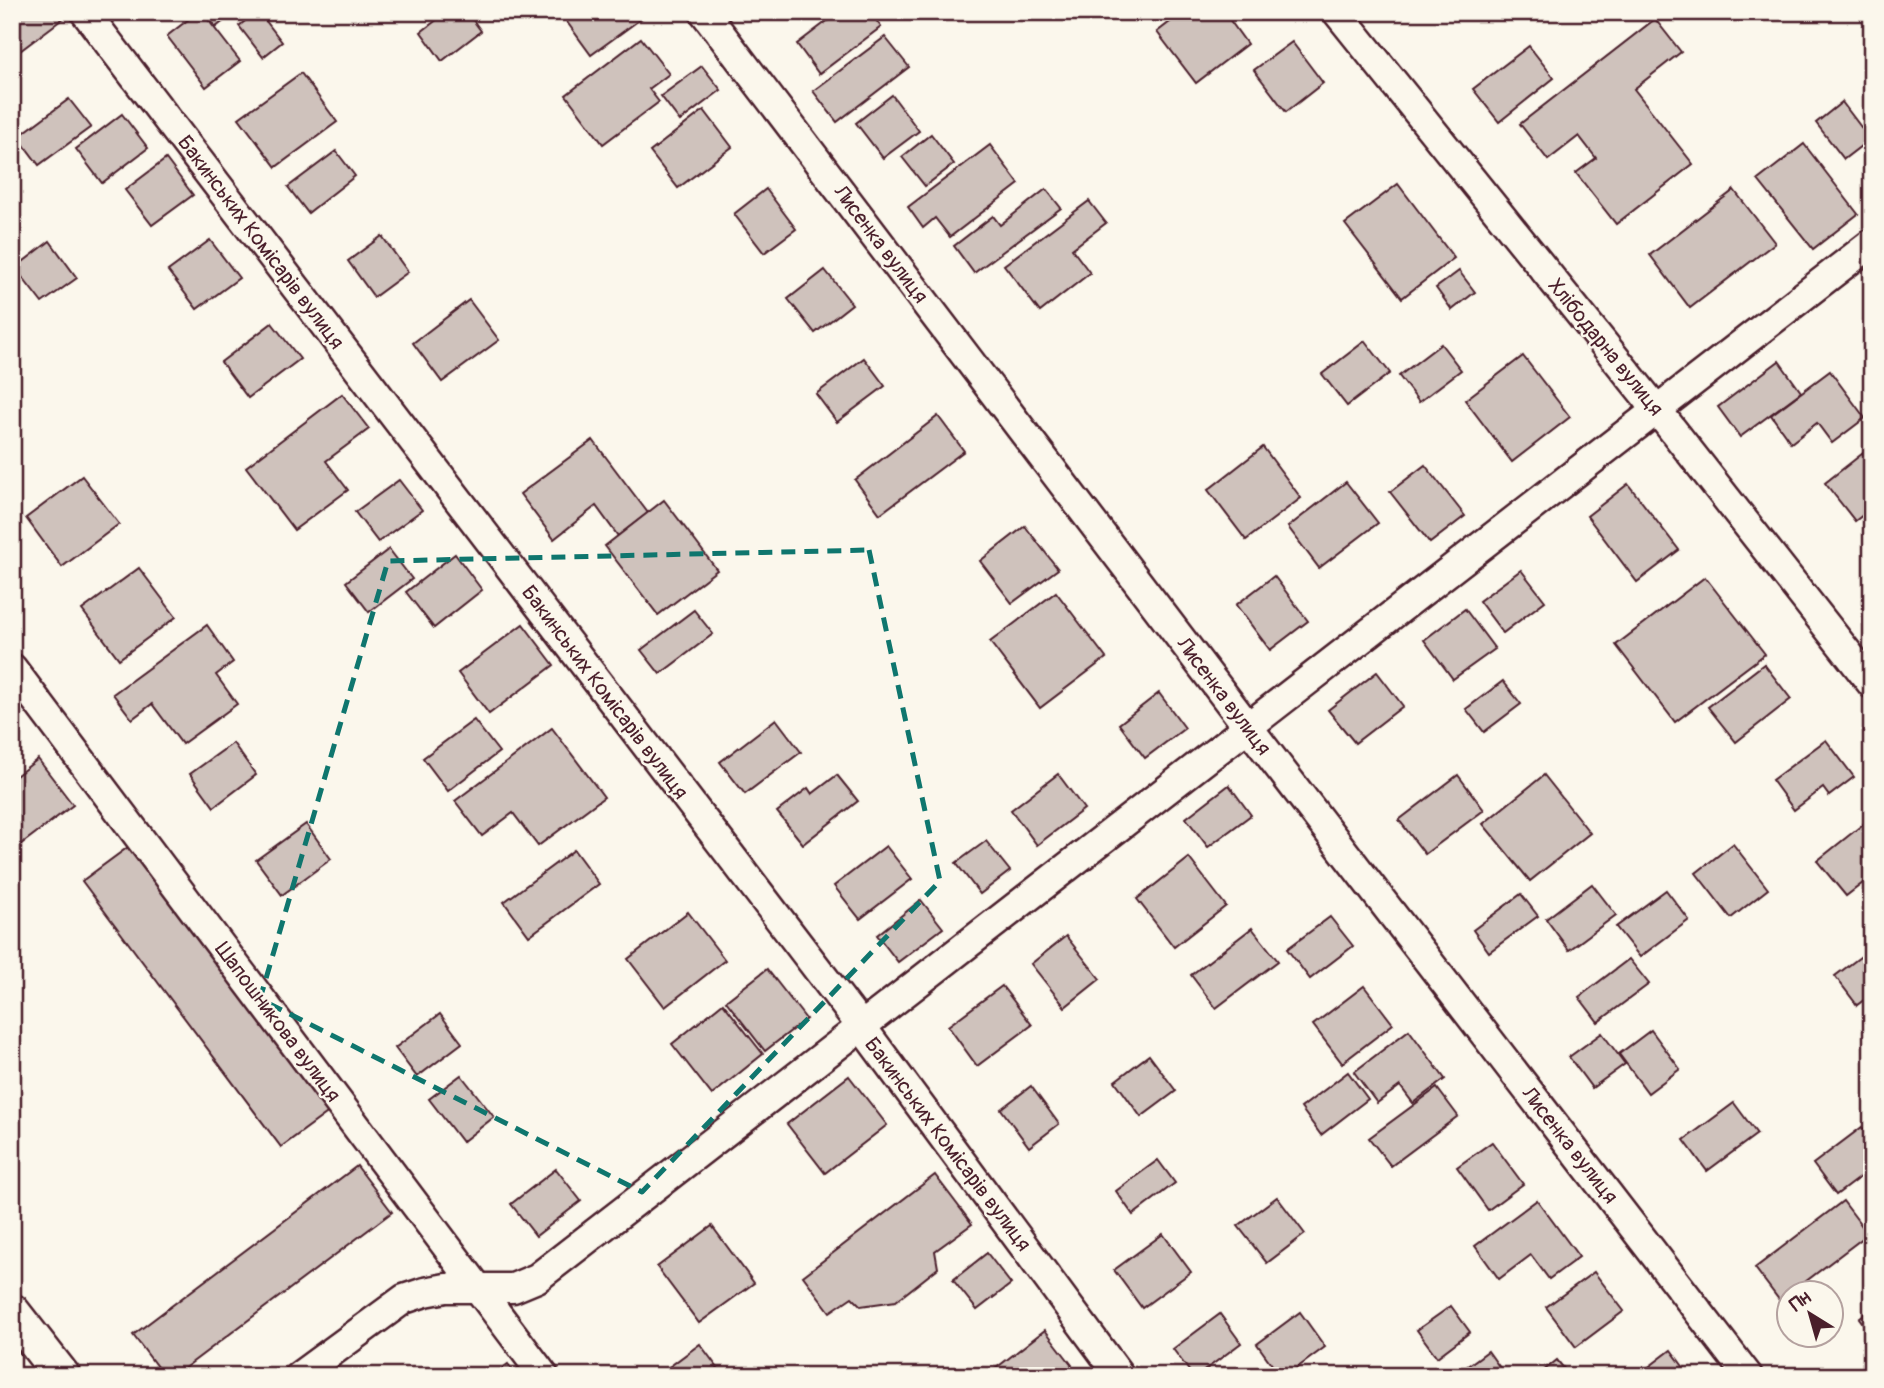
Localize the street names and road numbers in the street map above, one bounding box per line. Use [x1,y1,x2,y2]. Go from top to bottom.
street label: Бакинських Комісарів вулиця [171,130,350,355]
street label: Лисенка вулиця [827,179,934,309]
street label: Хлібодарна вулиця [1542,273,1669,422]
street label: Бакинських Комісарів вулиця [515,580,694,805]
street label: Лисенка вулиця [1170,631,1277,761]
street label: Шапошникова вулиця [209,937,346,1108]
street label: Бакинських Комісарів вулиця [858,1032,1037,1257]
street label: Лисенка вулиця [1515,1081,1624,1209]

